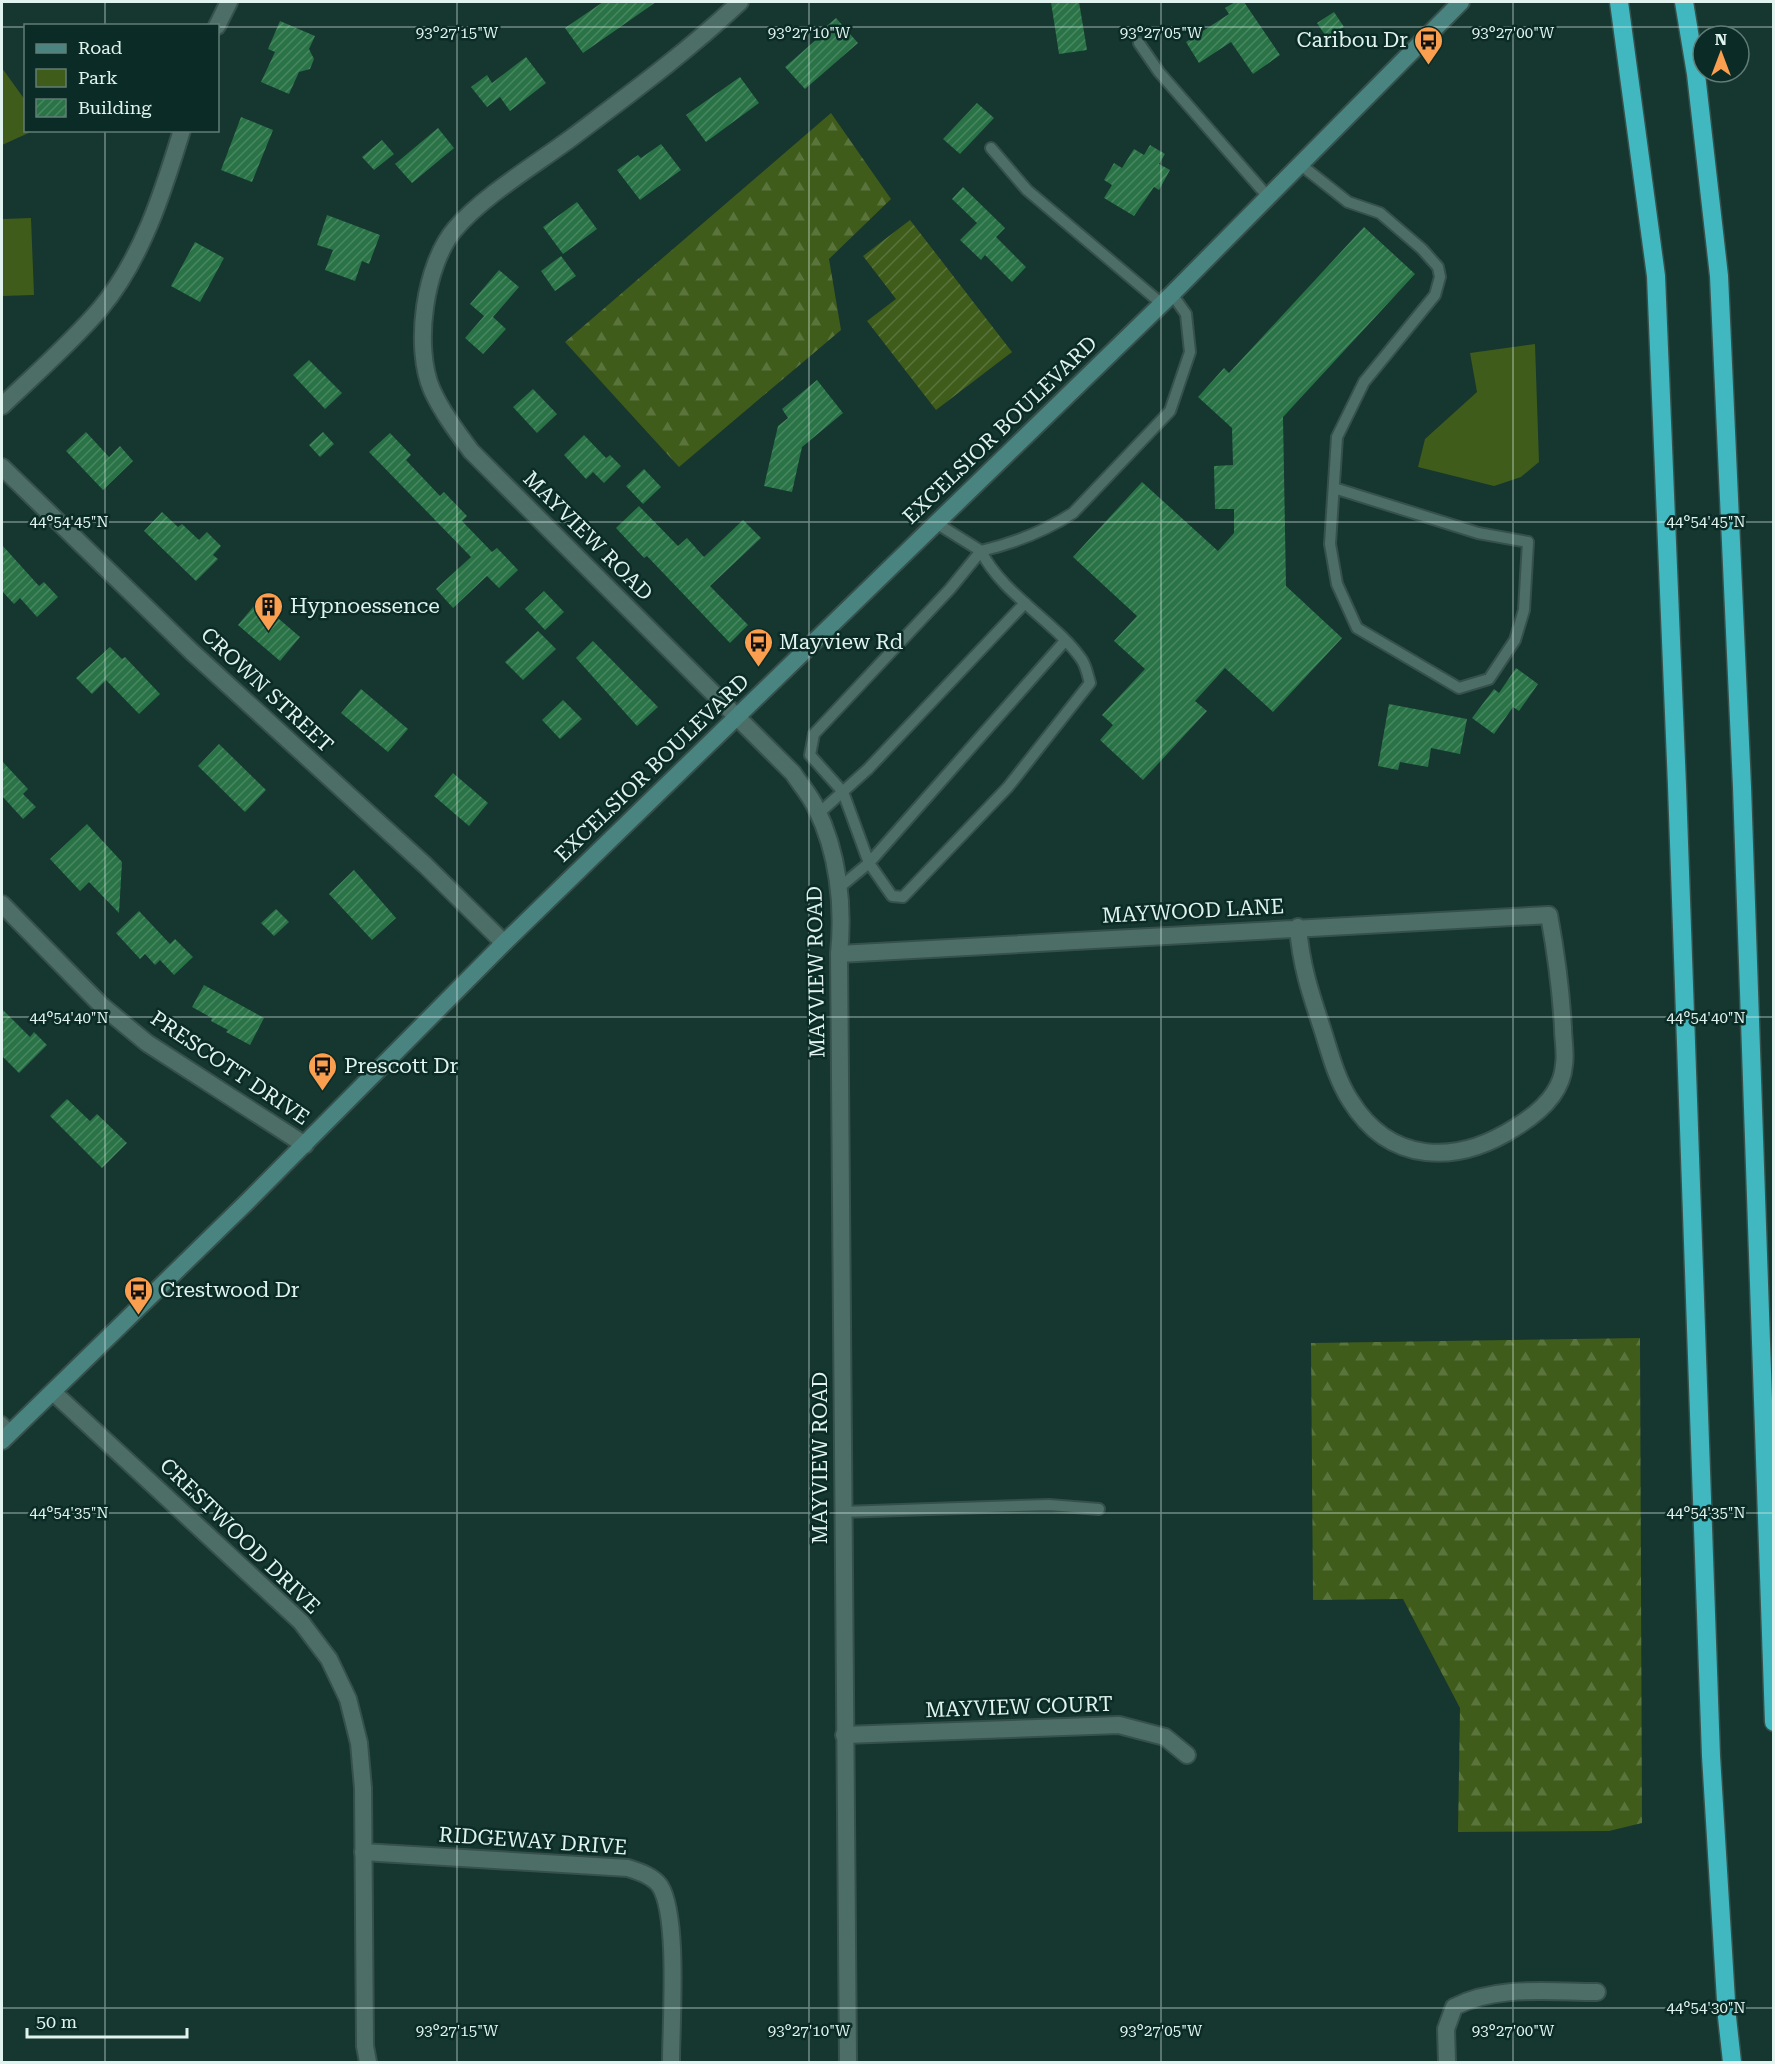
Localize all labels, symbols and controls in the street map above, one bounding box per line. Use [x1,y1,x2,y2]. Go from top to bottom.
legend [24,24,219,132]
text: 93°27'15"W [416,24,499,42]
text: 93°27'10"W [768,24,851,42]
text: 93°27'05"W [1120,24,1203,42]
bus stop icon: Caribou Dr [1413,24,1445,66]
text: 93°27'00"W [1472,24,1555,42]
north arrow [1691,24,1751,84]
place label: Caribou Dr [1297,28,1408,52]
text: N [1715,30,1727,49]
text: Road [78,37,123,58]
text: Park [78,67,118,88]
text: Building [78,97,152,118]
street label: EXCELSIOR BOULEVARD [898,331,1102,529]
street label: MAYVIEW ROAD [519,467,657,605]
text: 44°54'45"N [29,513,109,531]
text: 44°54'45"N [1666,513,1746,531]
building icon: Hypnoessence [253,590,285,632]
place label: Hypnoessence [290,594,440,618]
street label: CROWN STREET [196,623,338,757]
bus stop icon: Mayview Rd [742,626,774,668]
place label: Mayview Rd [779,630,904,654]
street label: EXCELSIOR BOULEVARD [550,669,754,867]
street label: MAYVIEW ROAD [802,886,830,1058]
street label: MAYWOOD LANE [1101,894,1285,928]
street label: PRESCOTT DRIVE [146,1006,314,1130]
text: 44°54'40"N [29,1009,109,1027]
text: 44°54'40"N [1666,1009,1746,1027]
bus stop icon: Prescott Dr [307,1050,339,1092]
place label: Prescott Dr [344,1054,458,1078]
bus stop icon: Crestwood Dr [123,1274,155,1316]
place label: Crestwood Dr [160,1278,300,1302]
street label: MAYVIEW ROAD [808,1372,832,1544]
street label: CRESTWOOD DRIVE [155,1453,325,1619]
text: 44°54'35"N [29,1504,109,1522]
text: 44°54'35"N [1666,1504,1746,1522]
street label: MAYVIEW COURT [925,1692,1113,1722]
street label: RIDGEWAY DRIVE [438,1822,628,1860]
text: 44°54'30"N [1666,1999,1746,2017]
scale bar [27,2001,188,2039]
text: 50 m [36,2011,77,2032]
text: 93°27'15"W [416,2022,499,2040]
text: 93°27'10"W [768,2022,851,2040]
text: 93°27'05"W [1120,2022,1203,2040]
text: 93°27'00"W [1472,2022,1555,2040]

